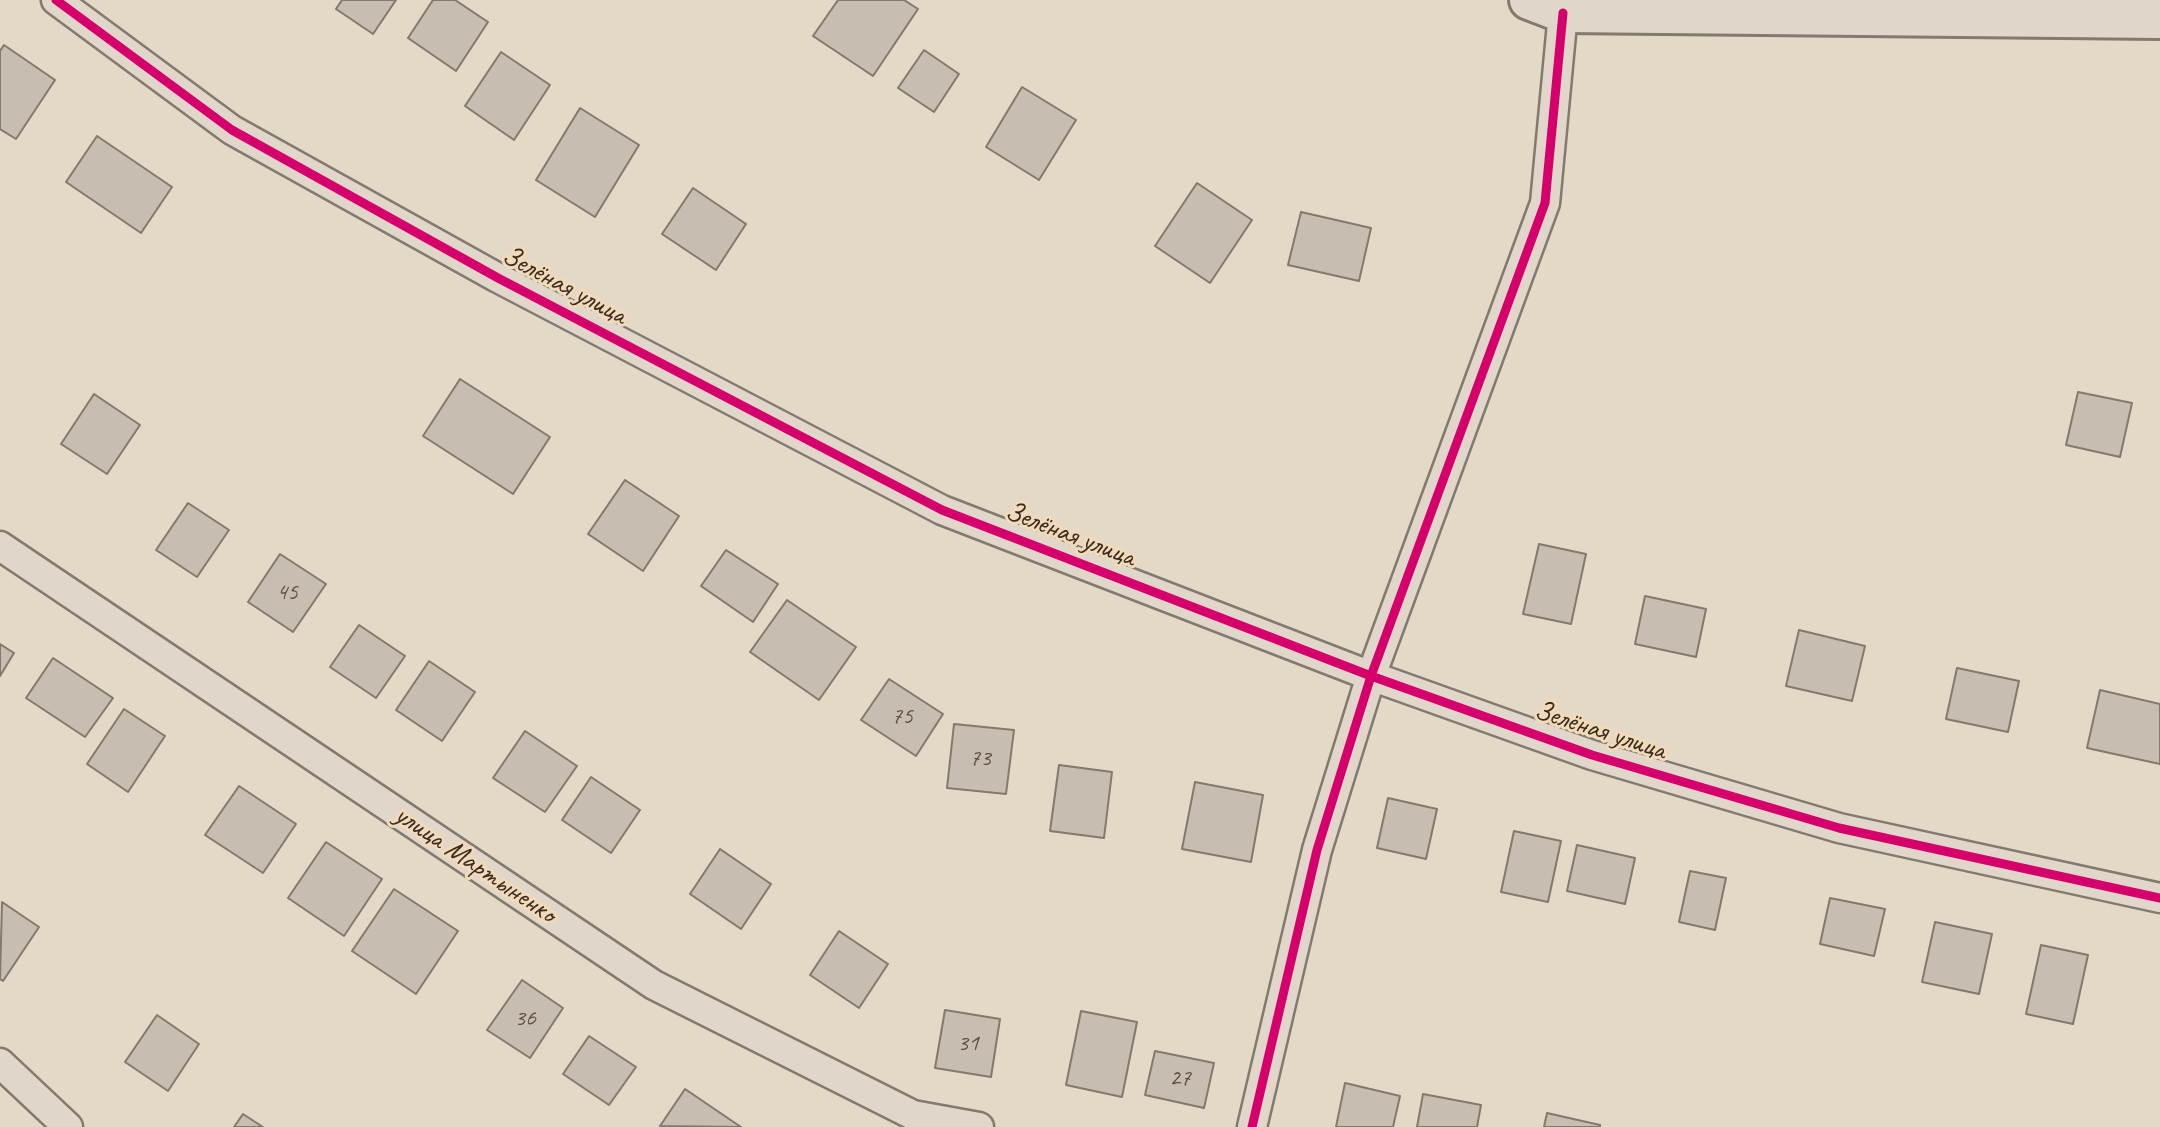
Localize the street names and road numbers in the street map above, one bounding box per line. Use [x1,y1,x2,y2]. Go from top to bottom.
street label: Зелёная улица [496,239,632,333]
street label: Зелёная улица [1000,495,1140,575]
street label: Зелёная улица [1530,694,1670,768]
street label: улица Мартыненко [388,799,562,931]

